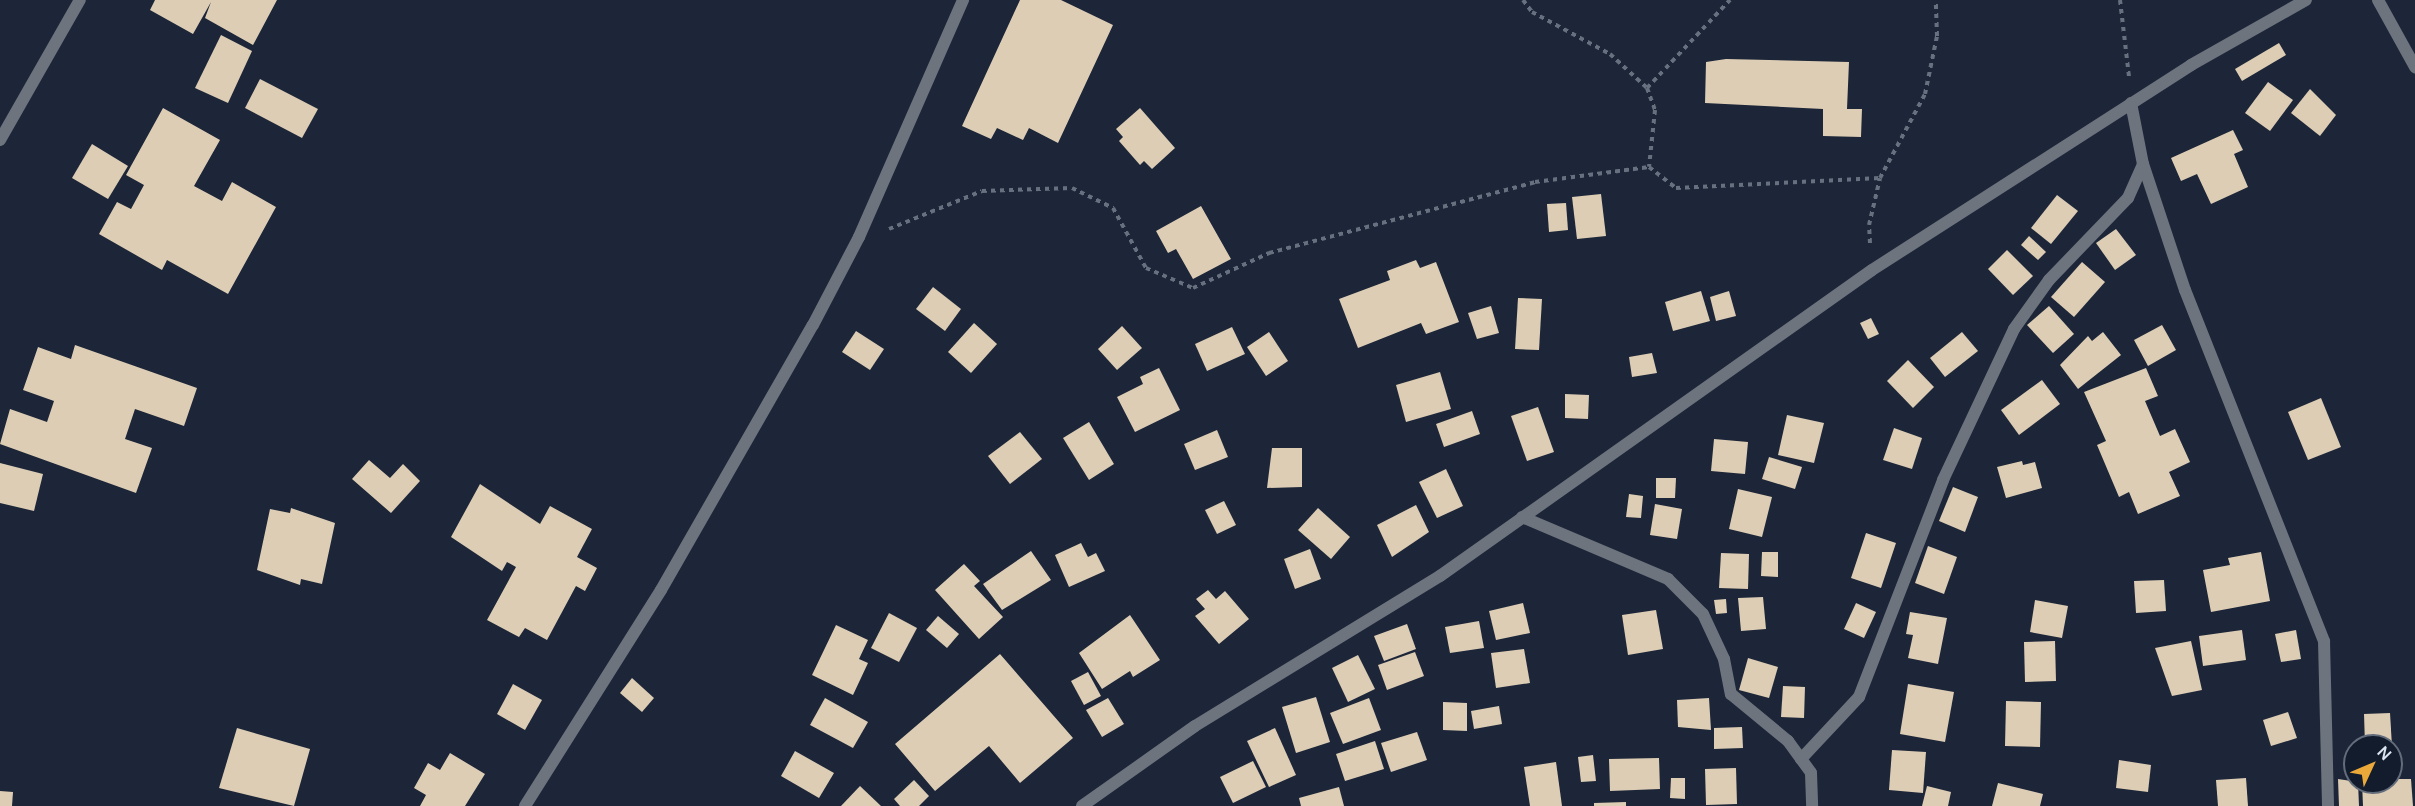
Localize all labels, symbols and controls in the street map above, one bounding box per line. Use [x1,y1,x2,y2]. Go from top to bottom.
north arrow [2343,734,2403,794]
text: N [2373,741,2396,765]

